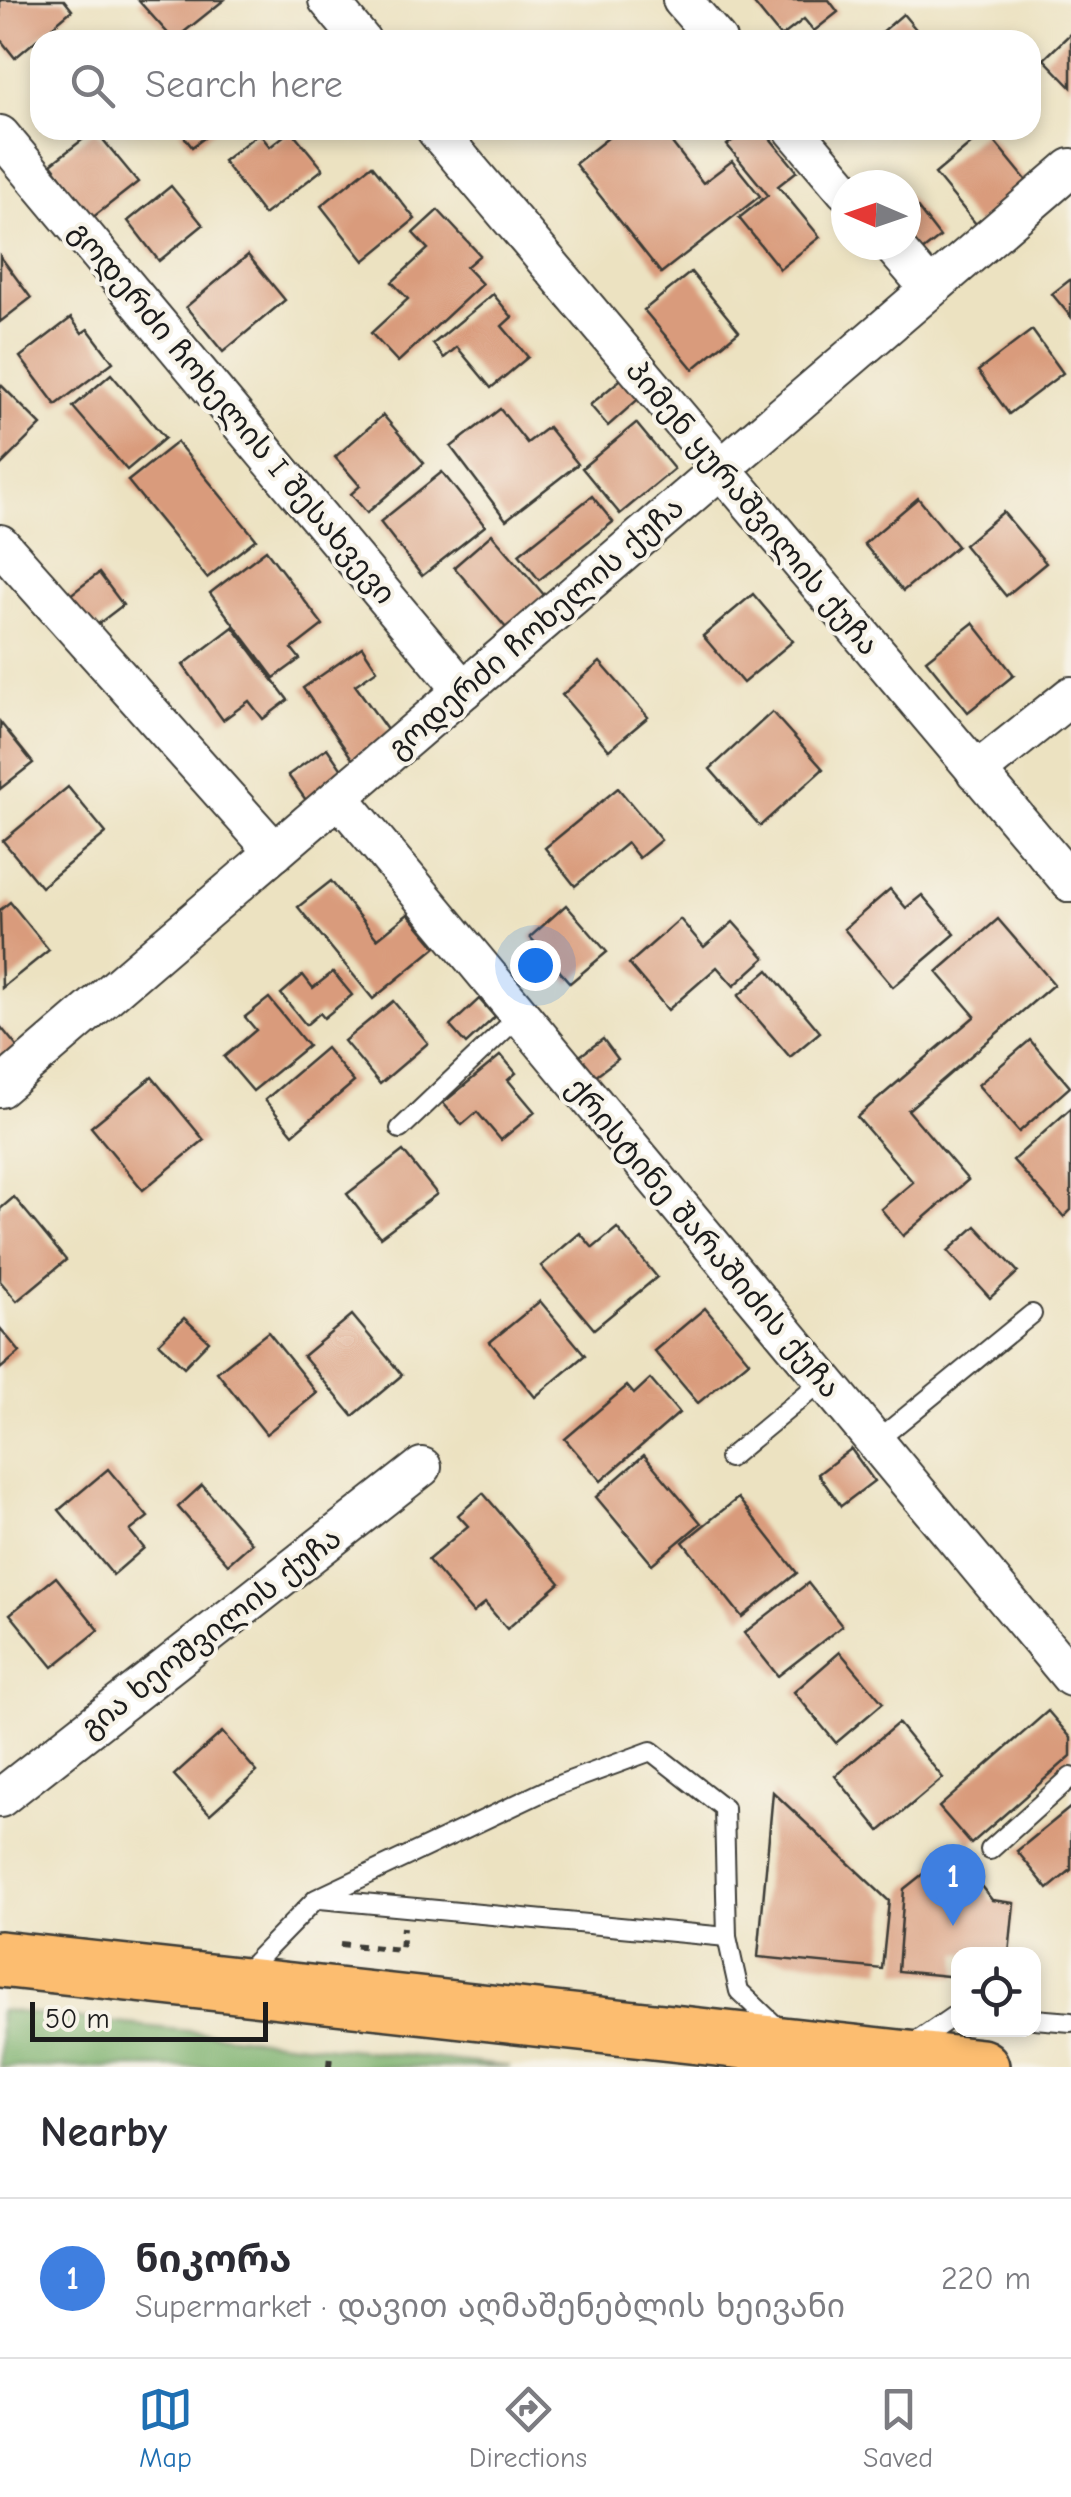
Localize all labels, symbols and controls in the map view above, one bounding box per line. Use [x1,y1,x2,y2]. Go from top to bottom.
search box [30,30,1041,140]
icon: search [65,58,120,113]
text: Search here [145,63,343,107]
north arrow [831,170,921,260]
street label: გოდერძი ჩოხელის I შესახვევი [62,215,402,611]
street label: პიმენ ყურაშვილის ქუჩა [618,353,886,663]
street label: გოდერძი ჩოხელის ქუჩა [381,490,691,766]
your location [510,940,561,991]
street label: ქრისტინე შარაშიძის ქუჩა [559,1071,847,1405]
street label: გია ხეოშვილის ქუჩა [74,1521,348,1745]
pin: 1 [920,1844,986,1926]
map controls [951,1947,1041,2037]
button: locate [951,1947,1041,2037]
scale bar [30,1997,268,2042]
text: 50 m [45,2003,110,2035]
text: Nearby [40,2108,167,2157]
text: ნიკორა [135,2238,292,2282]
text: 1 [66,2260,79,2297]
text: 220 m [941,2260,1031,2297]
text: Supermarket · დავით აღმაშენებლის ხეივანი [135,2288,845,2325]
tab: Map [138,2382,193,2474]
tab: Directions [469,2382,587,2474]
tab: Saved [863,2382,933,2474]

